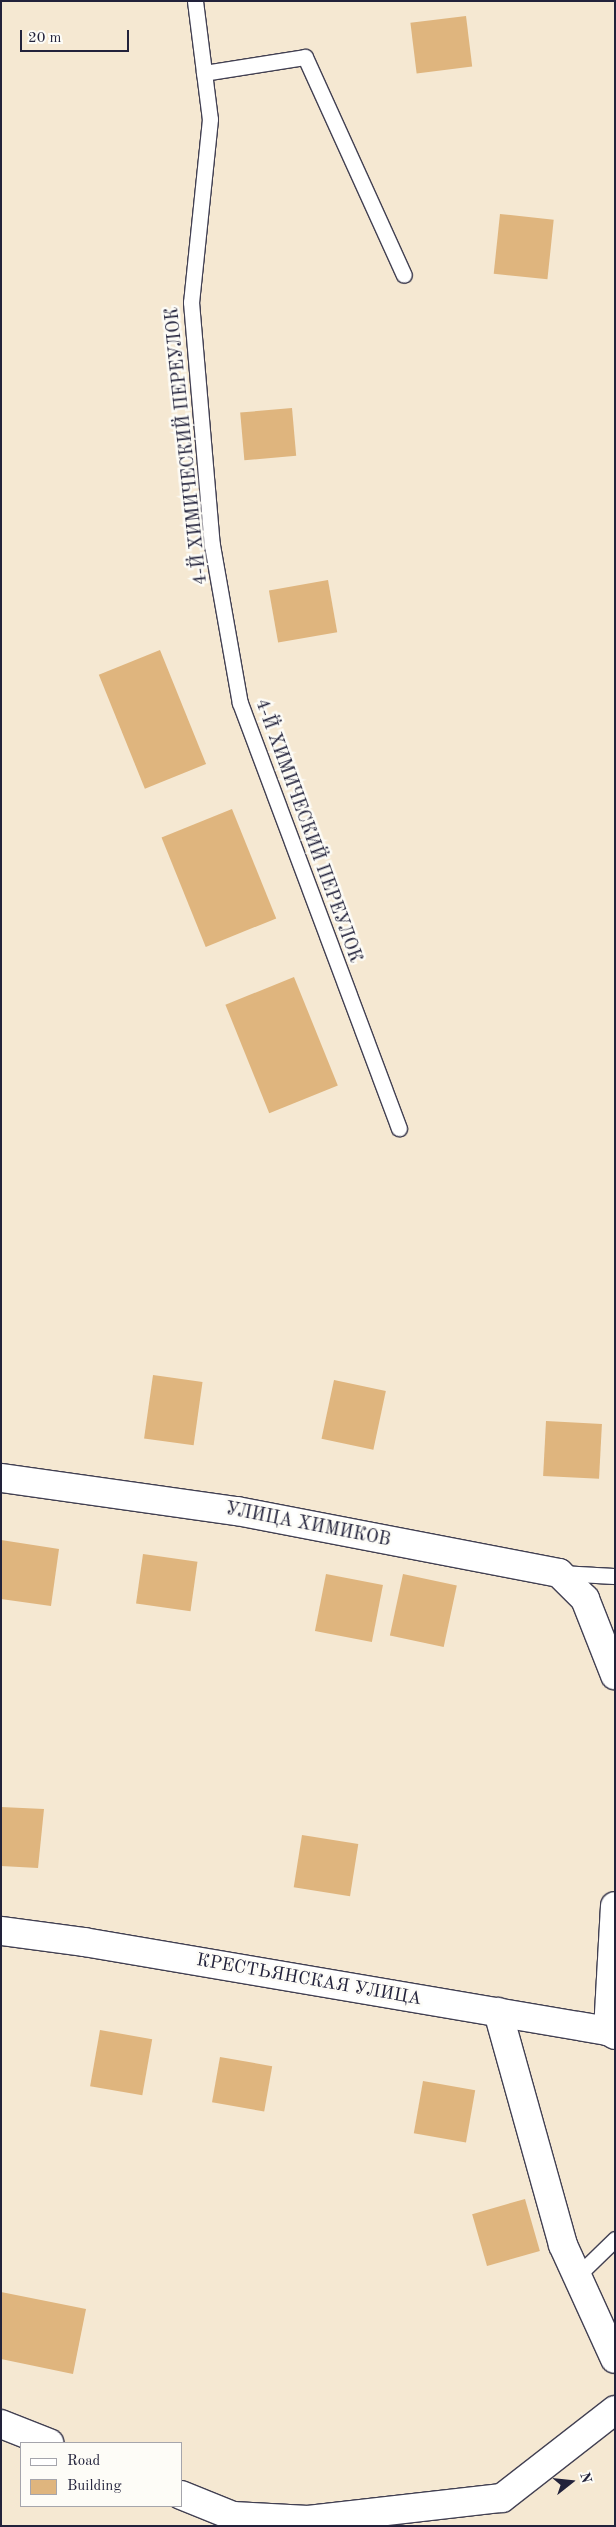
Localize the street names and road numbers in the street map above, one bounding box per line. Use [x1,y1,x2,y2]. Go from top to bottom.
street label: 4-Й ХИМИЧЕСКИЙ ПЕРЕУЛОК [162,306,212,586]
street label: 4-Й ХИМИЧЕСКИЙ ПЕРЕУЛОК [250,696,366,966]
street label: УЛИЦА ХИМИКОВ [224,1498,392,1552]
street label: КРЕСТЬЯНСКАЯ УЛИЦА [195,1950,423,2010]

